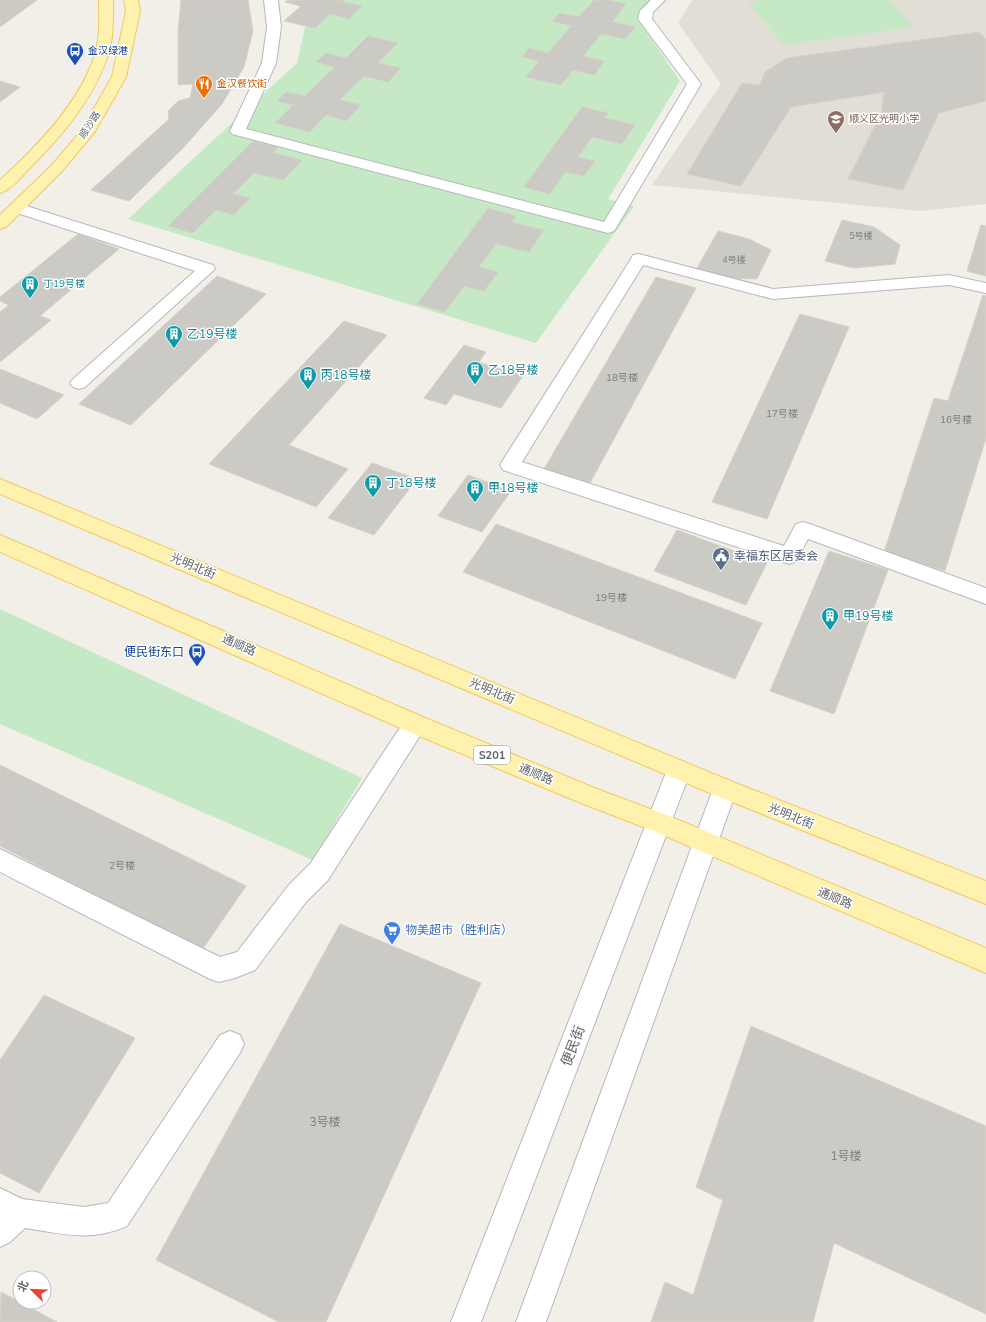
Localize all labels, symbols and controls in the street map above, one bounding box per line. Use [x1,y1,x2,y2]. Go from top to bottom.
bus stop icon: 金汉绿港 [65,41,85,66]
place label: 金汉绿港 [88,44,128,58]
restaurant icon: 金汉餐饮街 [194,74,214,99]
place label: 金汉餐饮街 [217,77,267,91]
street label: 顺沙路 [76,109,104,141]
school or university icon: 顺义区光明小学 [826,109,846,134]
place label: 顺义区光明小学 [849,112,919,126]
house number: 5号楼 [849,230,873,242]
house number: 4号楼 [722,254,746,266]
building icon: 丁19号楼 [20,274,40,299]
place label: 丁19号楼 [43,277,85,291]
building icon: 乙19号楼 [164,324,184,349]
place label: 乙19号楼 [187,326,237,342]
building icon: 乙18号楼 [465,360,485,385]
place label: 乙18号楼 [488,362,538,378]
building icon: 丙18号楼 [298,365,318,390]
place label: 丙18号楼 [321,367,371,383]
house number: 18号楼 [606,371,638,385]
house number: 17号楼 [766,407,798,421]
house number: 16号楼 [940,413,972,427]
building icon: 丁18号楼 [363,473,383,498]
place label: 丁18号楼 [386,475,436,491]
building icon: 甲18号楼 [465,478,485,503]
place label: 甲18号楼 [488,480,538,496]
public building icon: 幸福东区居委会 [711,546,731,571]
place label: 幸福东区居委会 [734,548,818,564]
street label: 光明北街 [168,549,218,583]
house number: 19号楼 [595,591,627,605]
building icon: 甲19号楼 [820,606,840,631]
place label: 甲19号楼 [843,608,893,624]
street label: 通顺路 [219,630,259,660]
bus stop icon: 便民街东口 [187,642,207,667]
place label: 便民街东口 [124,644,184,660]
street label: 光明北街 [467,674,517,708]
road number: S201 [474,746,510,764]
street label: 通顺路 [516,760,556,788]
street label: 光明北街 [766,800,816,832]
house number: 2号楼 [109,859,135,873]
street label: 通顺路 [815,884,855,912]
supermarket icon: 物美超市（胜利店） [382,920,402,945]
place label: 物美超市（胜利店） [405,922,513,938]
street label: 便民街 [557,1023,589,1069]
house number: 3号楼 [309,1114,341,1130]
house number: 1号楼 [830,1148,862,1164]
north arrow [12,1270,52,1310]
text: 北 [14,1278,32,1294]

